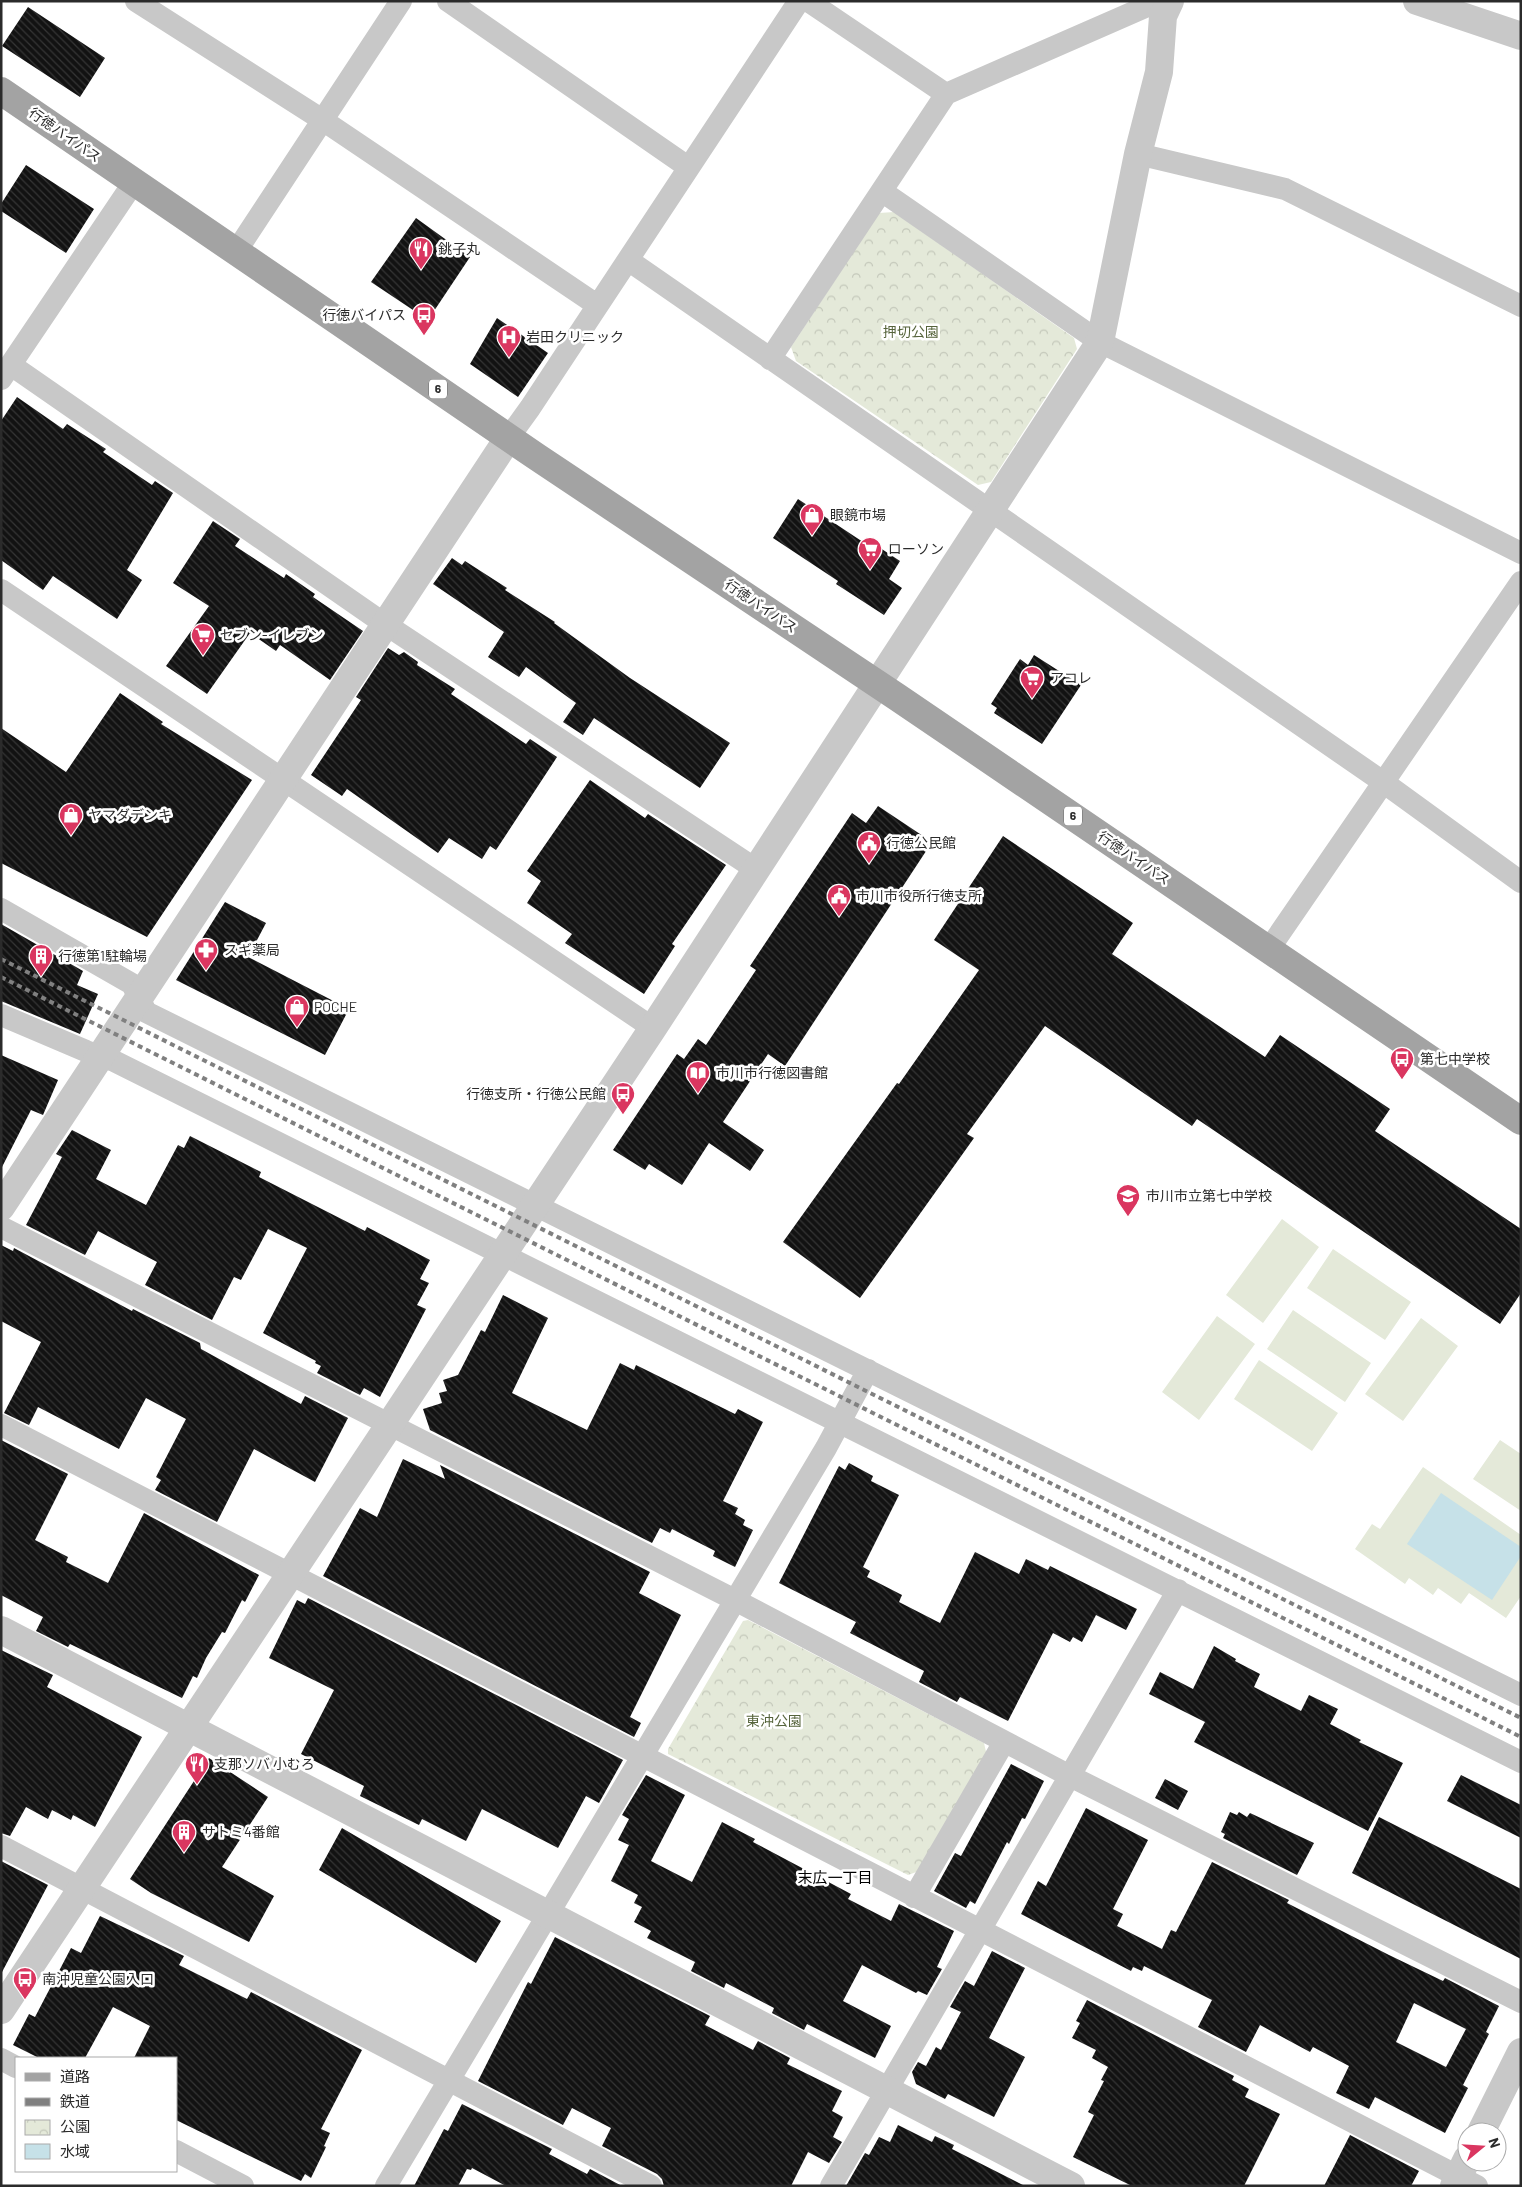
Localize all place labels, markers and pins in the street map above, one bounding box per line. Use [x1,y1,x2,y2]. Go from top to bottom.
restaurant icon: 銚子丸 [408,236,434,270]
place label: 銚子丸 [438,240,480,257]
bus stop icon: 行徳バイパス [411,302,437,336]
place label: 行徳バイパス [322,306,406,323]
hospital icon: 岩田クリニック [496,324,522,358]
place label: 岩田クリニック [526,328,624,345]
shop icon: 眼鏡市場 [799,502,825,536]
place label: 眼鏡市場 [830,506,886,523]
supermarket icon: ローソン [857,536,883,570]
place label: ローソン [888,540,944,557]
supermarket icon: セブン-イレブン [190,622,216,656]
place label: セブン-イレブン [220,626,324,643]
supermarket icon: アコレ [1019,665,1045,699]
place label: アコレ [1050,669,1092,686]
shop icon: ヤマダデンキ [58,802,84,836]
place label: ヤマダデンキ [88,806,172,823]
public building icon: 行徳公民館 [856,830,882,864]
place label: 行徳公民館 [886,834,956,851]
public building icon: 市川市役所行徳支所 [826,883,852,917]
place label: 市川市役所行徳支所 [856,887,982,904]
pharmacy icon: スギ薬局 [193,937,219,971]
place label: スギ薬局 [224,941,280,958]
building icon: 行徳第1駐輪場 [28,943,54,977]
place label: 行徳第1駐輪場 [58,947,147,964]
shop icon: POCHE [284,994,310,1028]
place label: POCHE [314,998,357,1015]
bus stop icon: 第七中学校 [1389,1046,1415,1080]
place label: 第七中学校 [1420,1050,1490,1067]
library icon: 市川市行徳図書館 [685,1060,711,1094]
place label: 市川市行徳図書館 [716,1064,828,1081]
bus stop icon: 行徳支所・行徳公民館 [610,1081,636,1115]
place label: 行徳支所・行徳公民館 [466,1085,606,1102]
school or university icon: 市川市立第七中学校 [1115,1183,1141,1217]
place label: 市川市立第七中学校 [1146,1187,1272,1204]
restaurant icon: 支那ソバ 小むろ [184,1751,210,1785]
place label: 支那ソバ 小むろ [214,1755,315,1772]
building icon: サトミ4番館 [171,1819,197,1853]
place label: サトミ4番館 [202,1823,280,1840]
bus stop icon: 南沖児童公園入口 [12,1966,38,2000]
place label: 南沖児童公園入口 [42,1970,154,1987]

